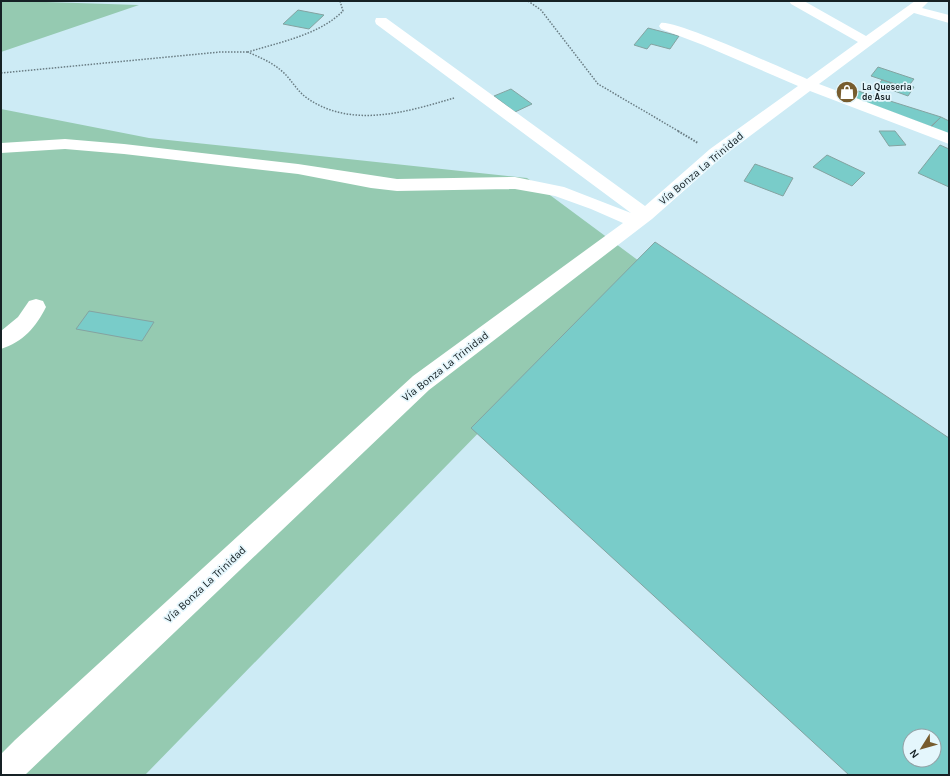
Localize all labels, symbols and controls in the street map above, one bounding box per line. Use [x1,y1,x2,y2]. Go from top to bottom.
shop icon: La Queseria de Asu [834,79,860,105]
place label: La Queseria de Asu [862,82,912,102]
street label: Vía Bonza La Trinidad [656,129,746,208]
street label: Vía Bonza La Trinidad [399,329,491,404]
street label: Vía Bonza La Trinidad [162,543,249,625]
north arrow [902,728,942,768]
text: N [907,747,922,761]

